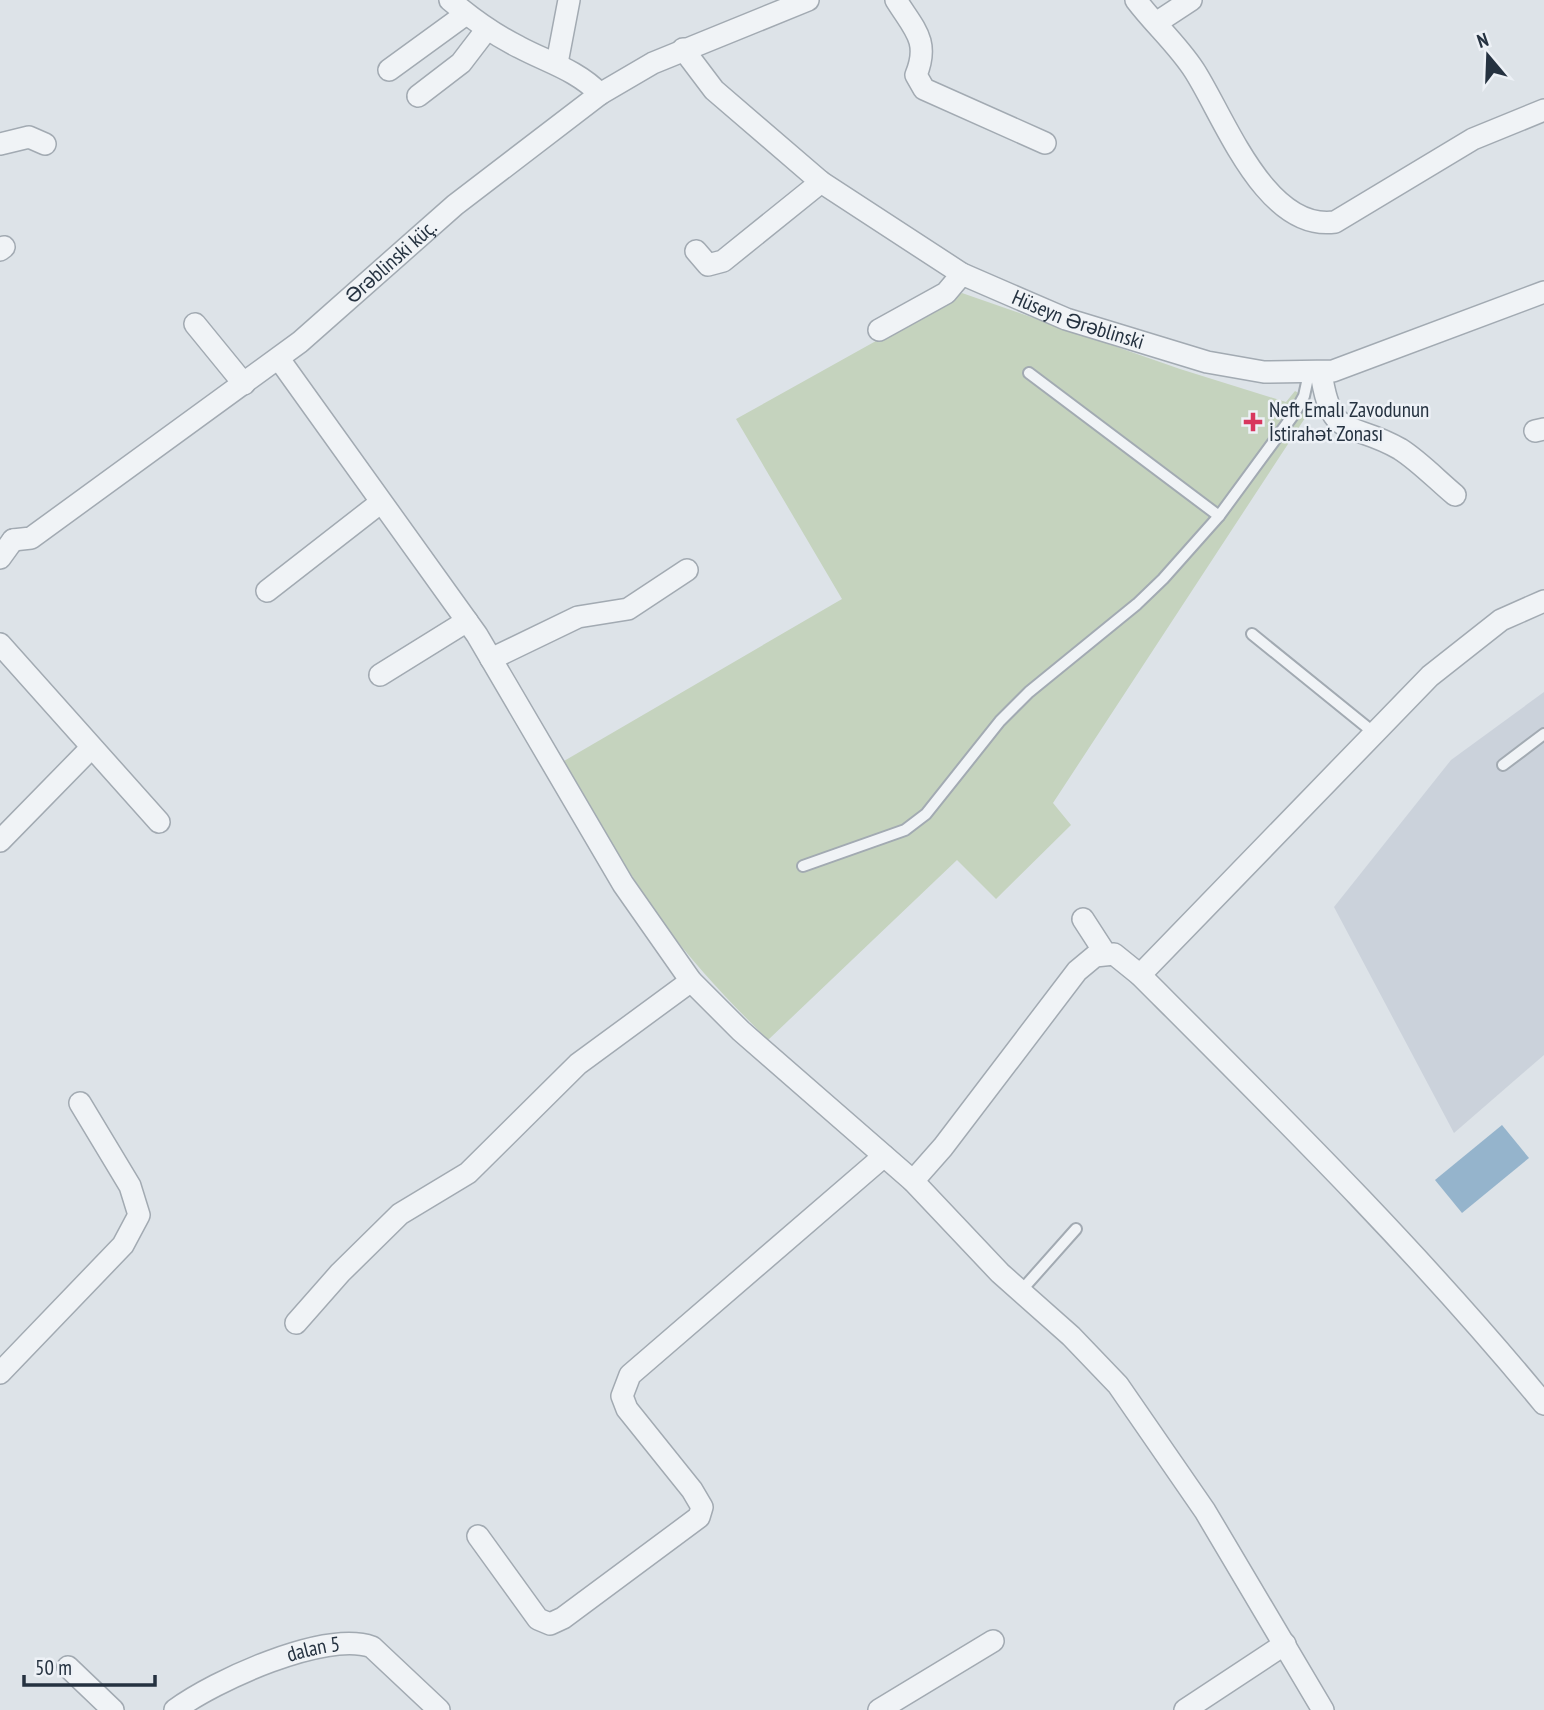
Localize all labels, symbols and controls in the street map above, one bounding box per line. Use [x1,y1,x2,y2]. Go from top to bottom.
north arrow [1453,21,1523,91]
text: N [1474,27,1491,53]
street label: Ərəblinski küç. [339,214,442,309]
street label: Hüseyn Ərəblinski [1008,283,1148,355]
place label: Neft Emalı Zavodunun İstirahət Zonası [1269,396,1429,447]
marker: Neft Emalı Zavodunun İstirahət Zonası [1243,412,1263,432]
street label: dalan 5 [283,1630,341,1668]
scale bar [24,1644,156,1688]
text: 50 m [35,1654,72,1681]

